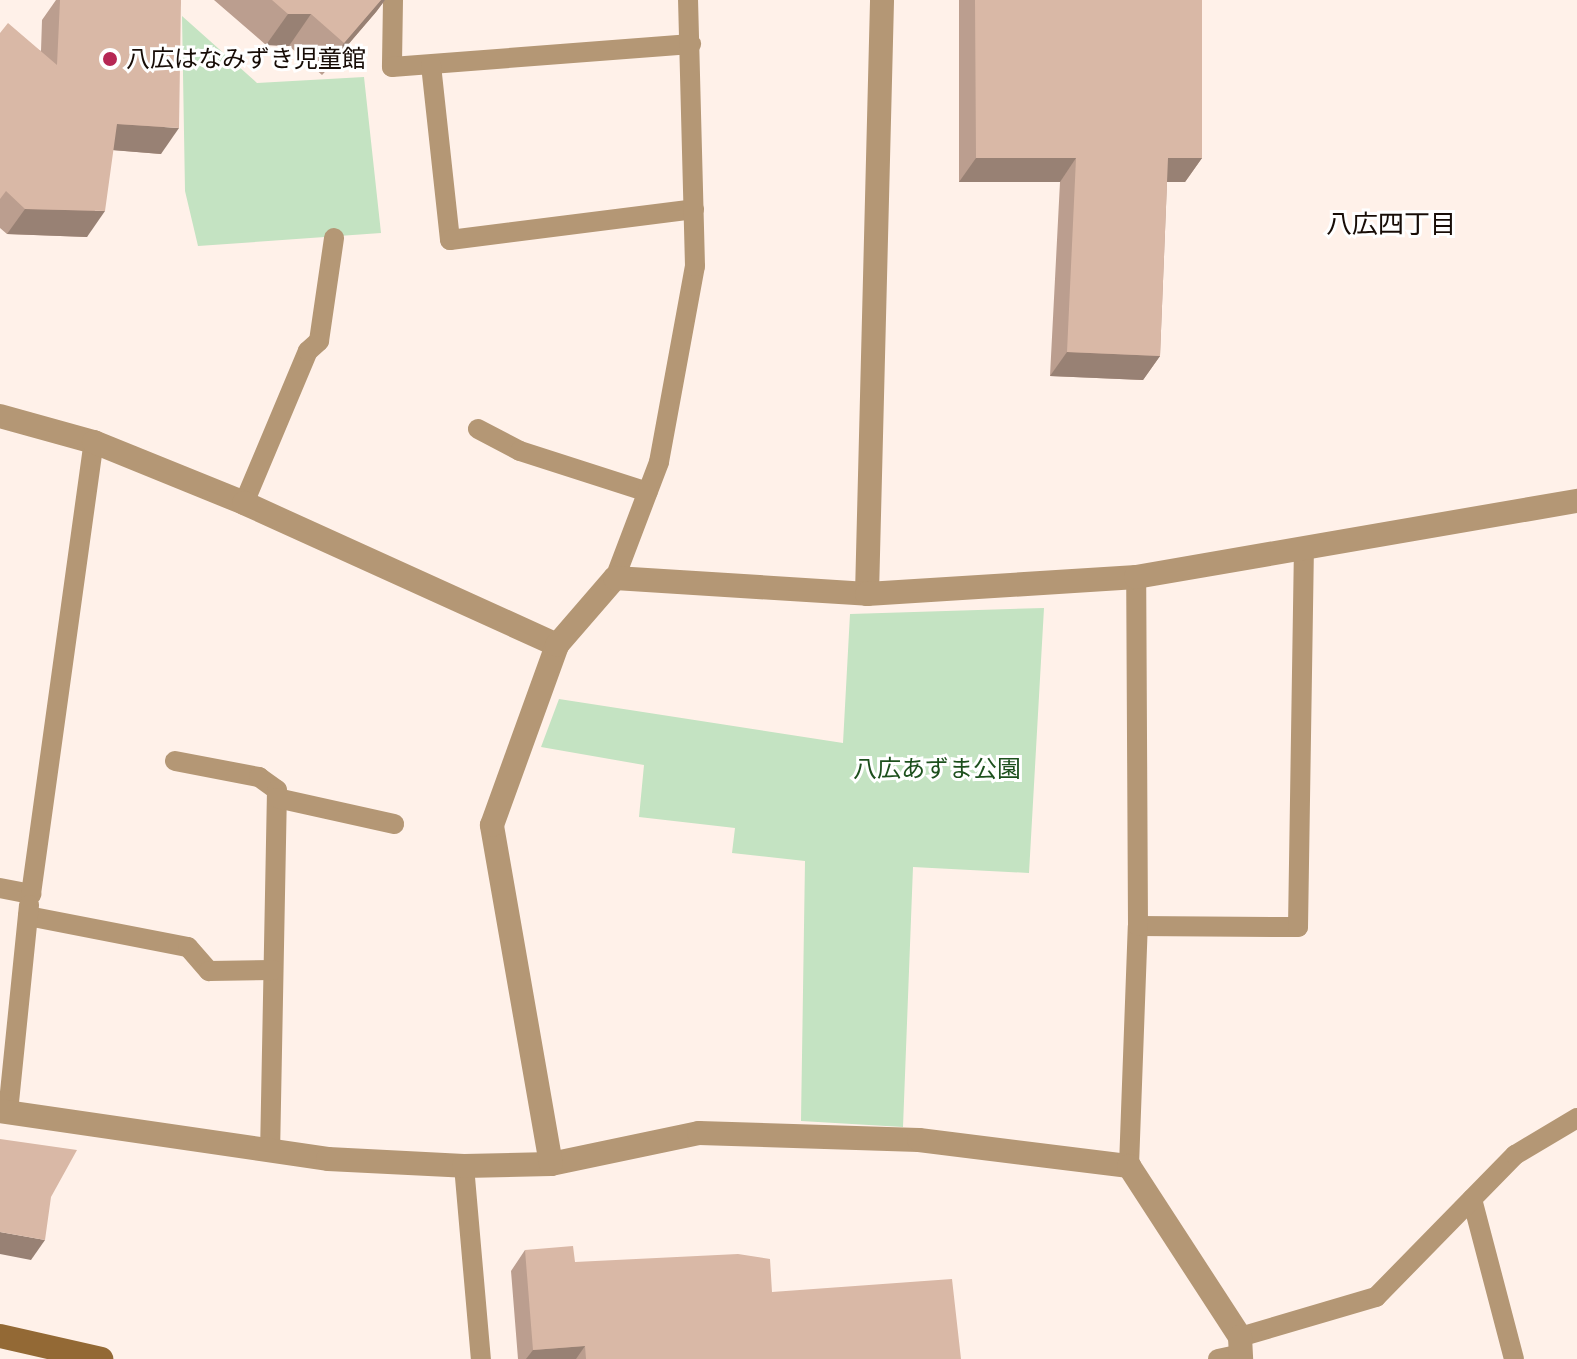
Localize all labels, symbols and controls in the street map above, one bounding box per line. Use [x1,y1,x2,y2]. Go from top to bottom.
place label: 八広はなみずき児童館 [126,45,366,73]
marker: 八広はなみずき児童館 [101,50,119,68]
district label: 八広四丁目 [1326,208,1456,240]
park label: 八広あずま公園 [853,755,1021,783]

